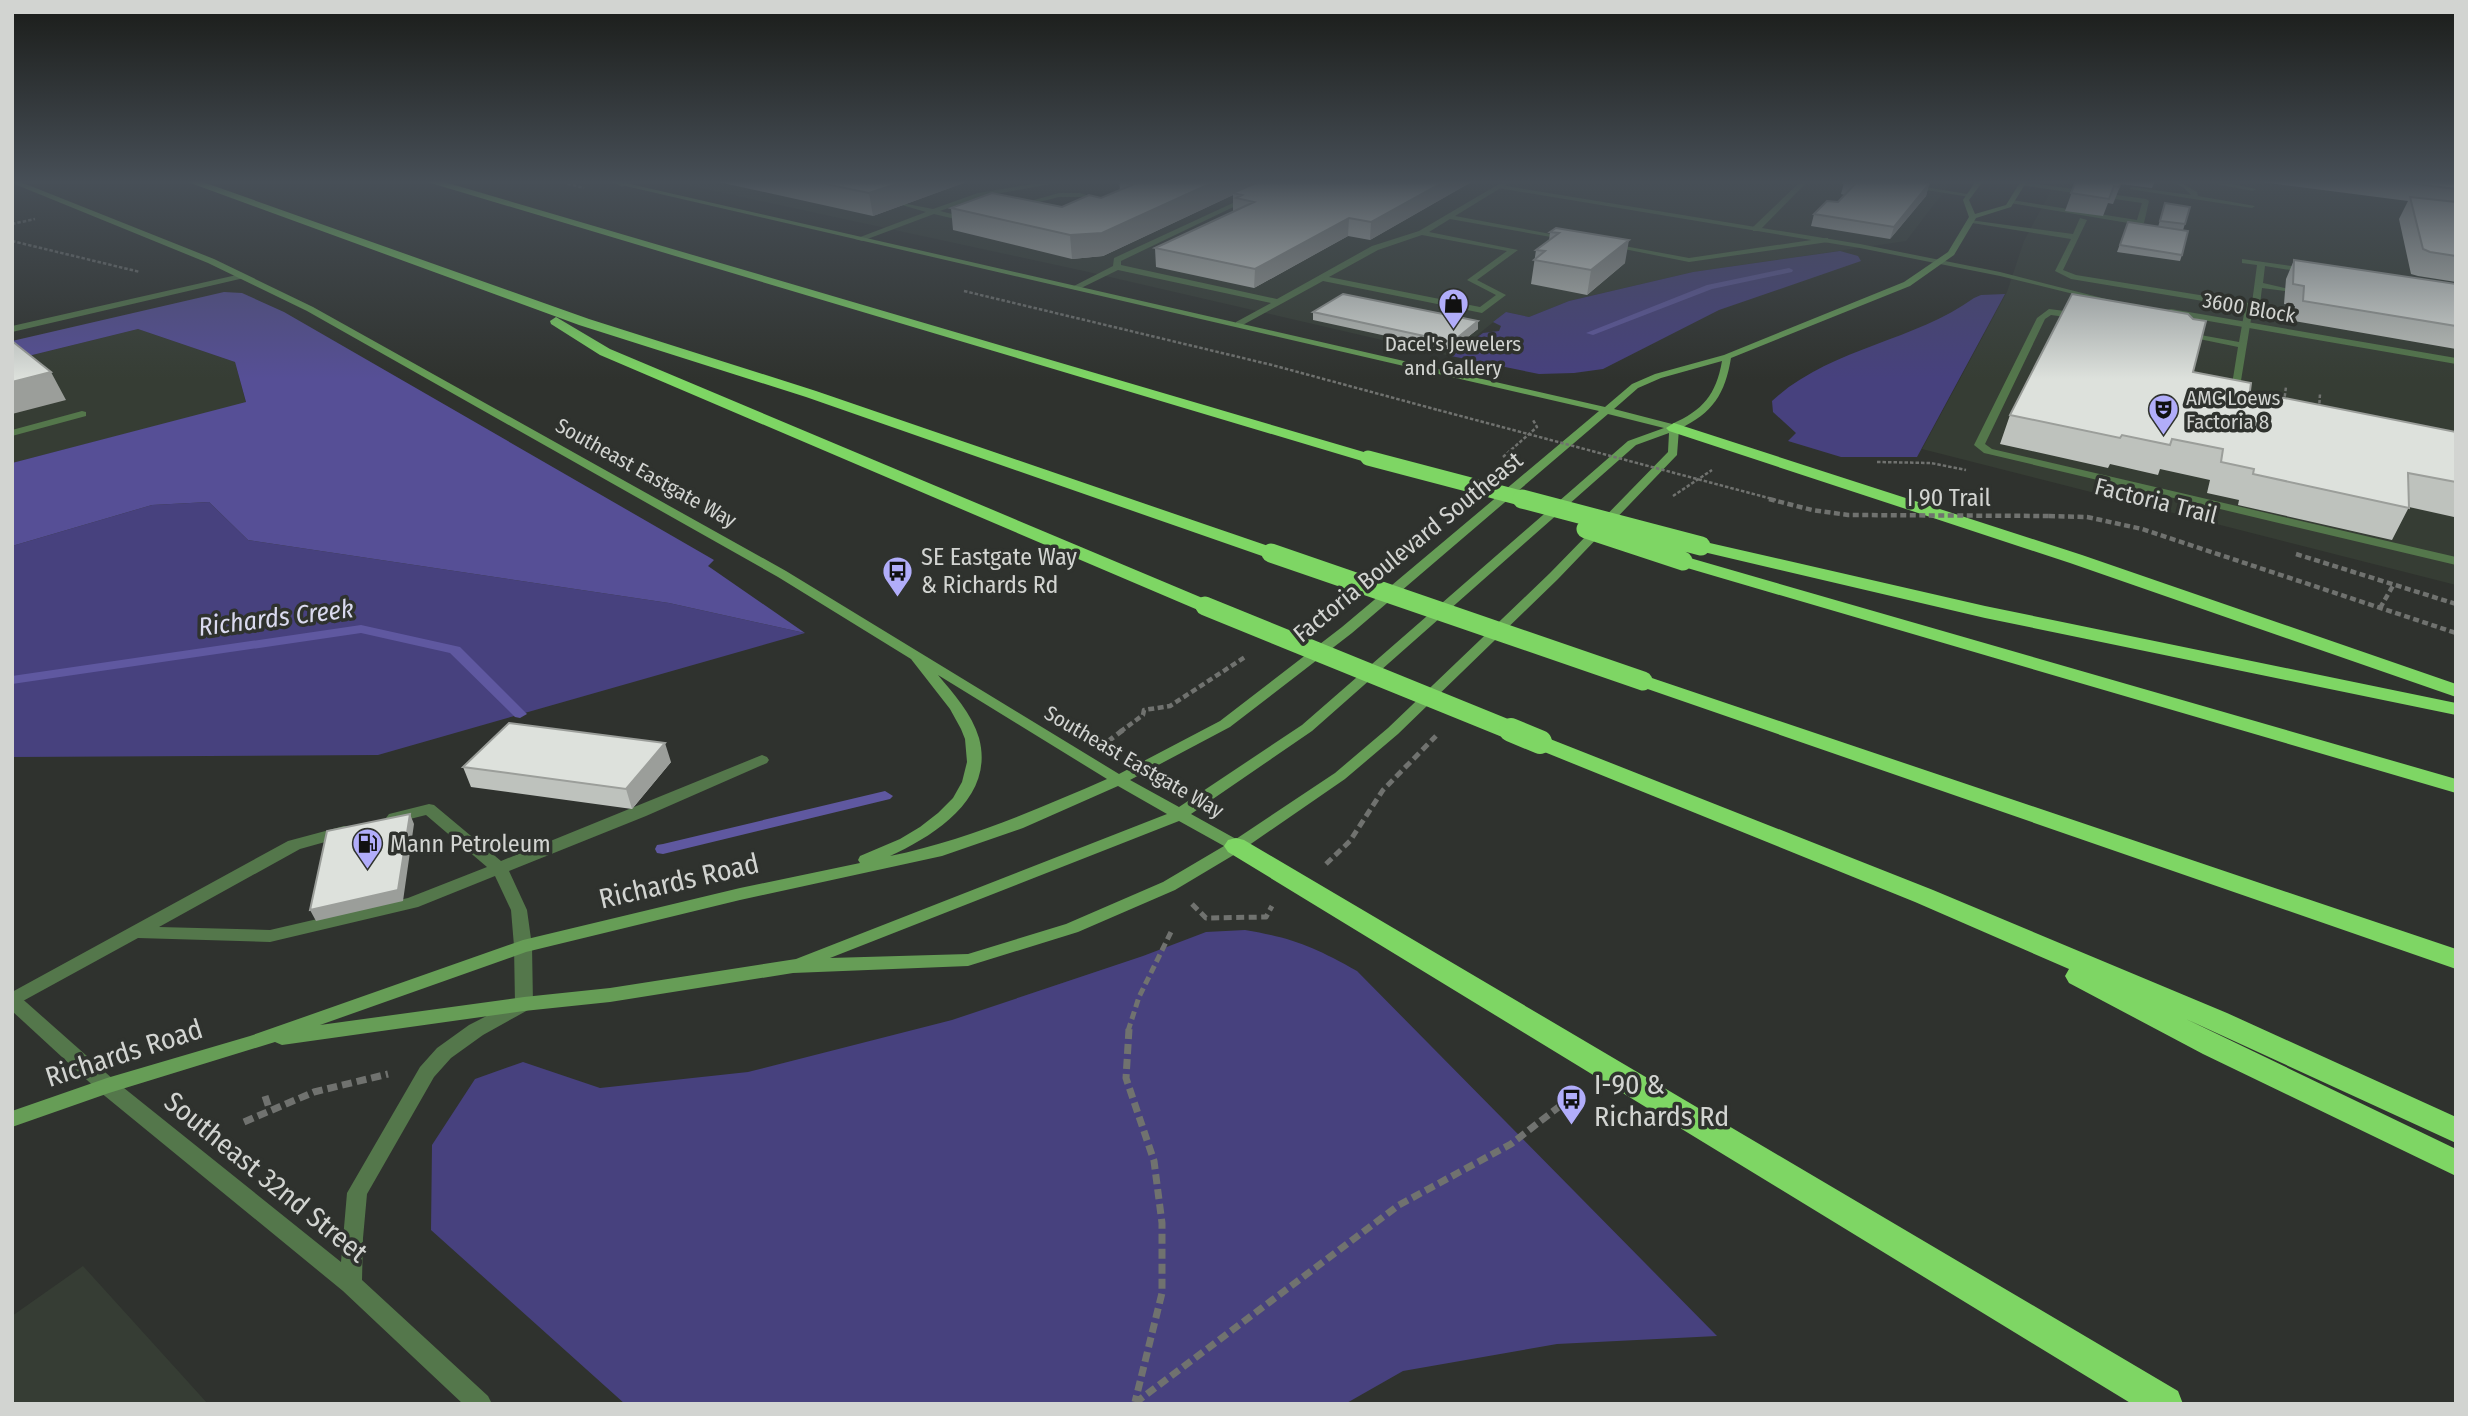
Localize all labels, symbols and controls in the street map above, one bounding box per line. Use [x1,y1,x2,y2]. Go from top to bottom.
shop icon: Dacel's Jewelers and Gallery [1436,287,1470,331]
street label: 3600 Block [2201,287,2297,329]
place label: Dacel's Jewelers and Gallery [1385,331,1521,381]
place label: AMC Loews Factoria 8 [2186,385,2280,435]
theatre icon: AMC Loews Factoria 8 [2146,393,2180,437]
street label: Southeast Eastgate Way [551,412,742,534]
street label: Factoria Boulevard Southeast [1288,446,1528,648]
street label: Factoria Trail [2092,472,2220,530]
street label: I 90 Trail [1907,484,1991,512]
place label: SE Eastgate Way & Richards Rd [921,543,1077,599]
bus stop icon: SE Eastgate Way & Richards Rd [881,554,915,598]
water label: Richards Creek [197,593,356,643]
street label: Southeast Eastgate Way [1040,700,1229,824]
fuel station icon: Mann Petroleum [350,827,384,871]
place label: Mann Petroleum [390,830,551,858]
street label: Richards Road [596,847,762,915]
street label: Richards Road [41,1012,207,1094]
place label: I-90 & Richards Rd [1594,1068,1729,1133]
bus stop icon: I-90 & Richards Rd [1554,1083,1588,1127]
street label: Southeast 32nd Street [158,1085,375,1270]

